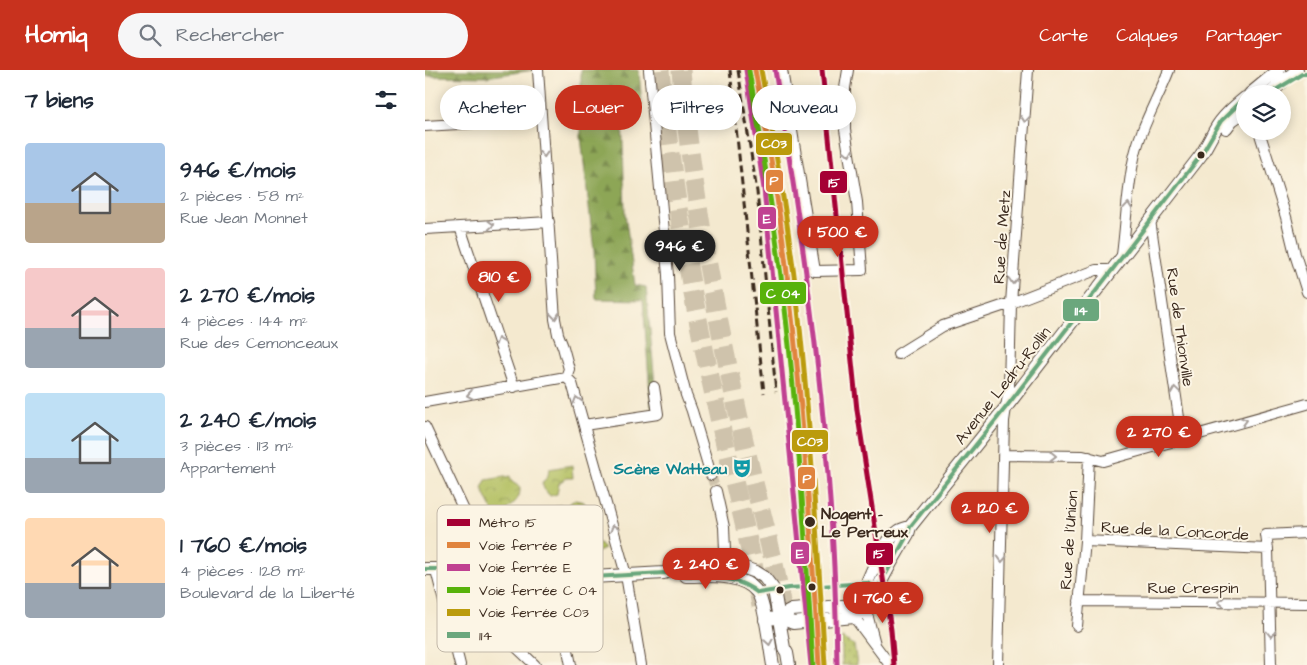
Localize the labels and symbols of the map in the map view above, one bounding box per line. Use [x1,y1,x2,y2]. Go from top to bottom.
one-way arrow [1020,115,1031,123]
line badge: C03 [755,132,793,156]
text: C03 [761,134,788,154]
one-way arrow [844,149,854,158]
one-way arrow [538,150,549,158]
unlabelled marker [1196,150,1206,160]
line badge: P [765,169,784,193]
line badge: 15 [819,170,848,194]
text: P [770,171,779,191]
text: 15 [828,173,841,193]
street label: Rue de Metz [988,189,1016,285]
one-way arrow [1122,202,1133,210]
line badge: E [757,206,777,230]
text: E [763,209,772,229]
pin: 1 500 € [792,216,884,258]
one-way arrow [487,220,495,231]
pin: 946 € [645,230,715,272]
pin: 810 € [464,260,534,303]
street label: Rue de Thionville [1161,266,1199,388]
one-way arrow [1007,277,1018,285]
line badge: C 04 [759,281,807,305]
text: C 04 [766,284,800,304]
line badge: 114 [1062,298,1100,322]
text: 114 [1074,301,1088,321]
one-way arrow [549,312,560,320]
street label: Avenue Ledru-Rollin [950,322,1056,449]
one-way arrow [494,337,504,345]
one-way arrow [1170,385,1180,394]
one-way arrow [465,389,474,399]
one-way arrow [572,397,582,405]
pin: 2 270 € [1113,416,1205,458]
one-way arrow [1240,416,1248,426]
line badge: C03 [791,429,829,453]
text: C03 [797,432,824,452]
one-way arrow [1050,451,1058,461]
theatre icon: Scène Watteau [731,457,753,479]
place label: Scène Watteau [613,458,727,480]
line badge: P [797,466,816,490]
text: P [803,469,812,489]
street label: Rue de l'Union [1055,490,1083,590]
pin: 2 120 € [944,492,1036,534]
place label: Nogent - Le Perreux [821,503,908,543]
legend [437,505,603,652]
text: Métro 15 [479,513,537,533]
marker: Nogent - Le Perreux [803,515,817,529]
street label: Rue de la Concorde [1100,516,1250,546]
one-way arrow [609,525,619,533]
text: Voie ferrée P [479,536,572,556]
line badge: E [790,541,810,565]
line badge: 15 [865,542,894,566]
text: E [796,544,805,564]
text: 15 [873,544,886,564]
pin: 2 240 € [660,548,752,590]
one-way arrow [996,555,1007,563]
text: Voie ferrée E [479,558,572,578]
street label: Rue Crespin [1148,577,1238,599]
text: Voie ferrée C 04 [479,581,597,601]
unlabelled marker [807,582,817,592]
pin: 1 760 € [837,582,929,624]
unlabelled marker [775,585,785,595]
one-way arrow [1217,597,1224,607]
text: Voie ferrée C03 [479,603,589,623]
text: 114 [479,626,493,646]
one-way arrow [1265,630,1276,638]
one-way arrow [763,638,773,647]

